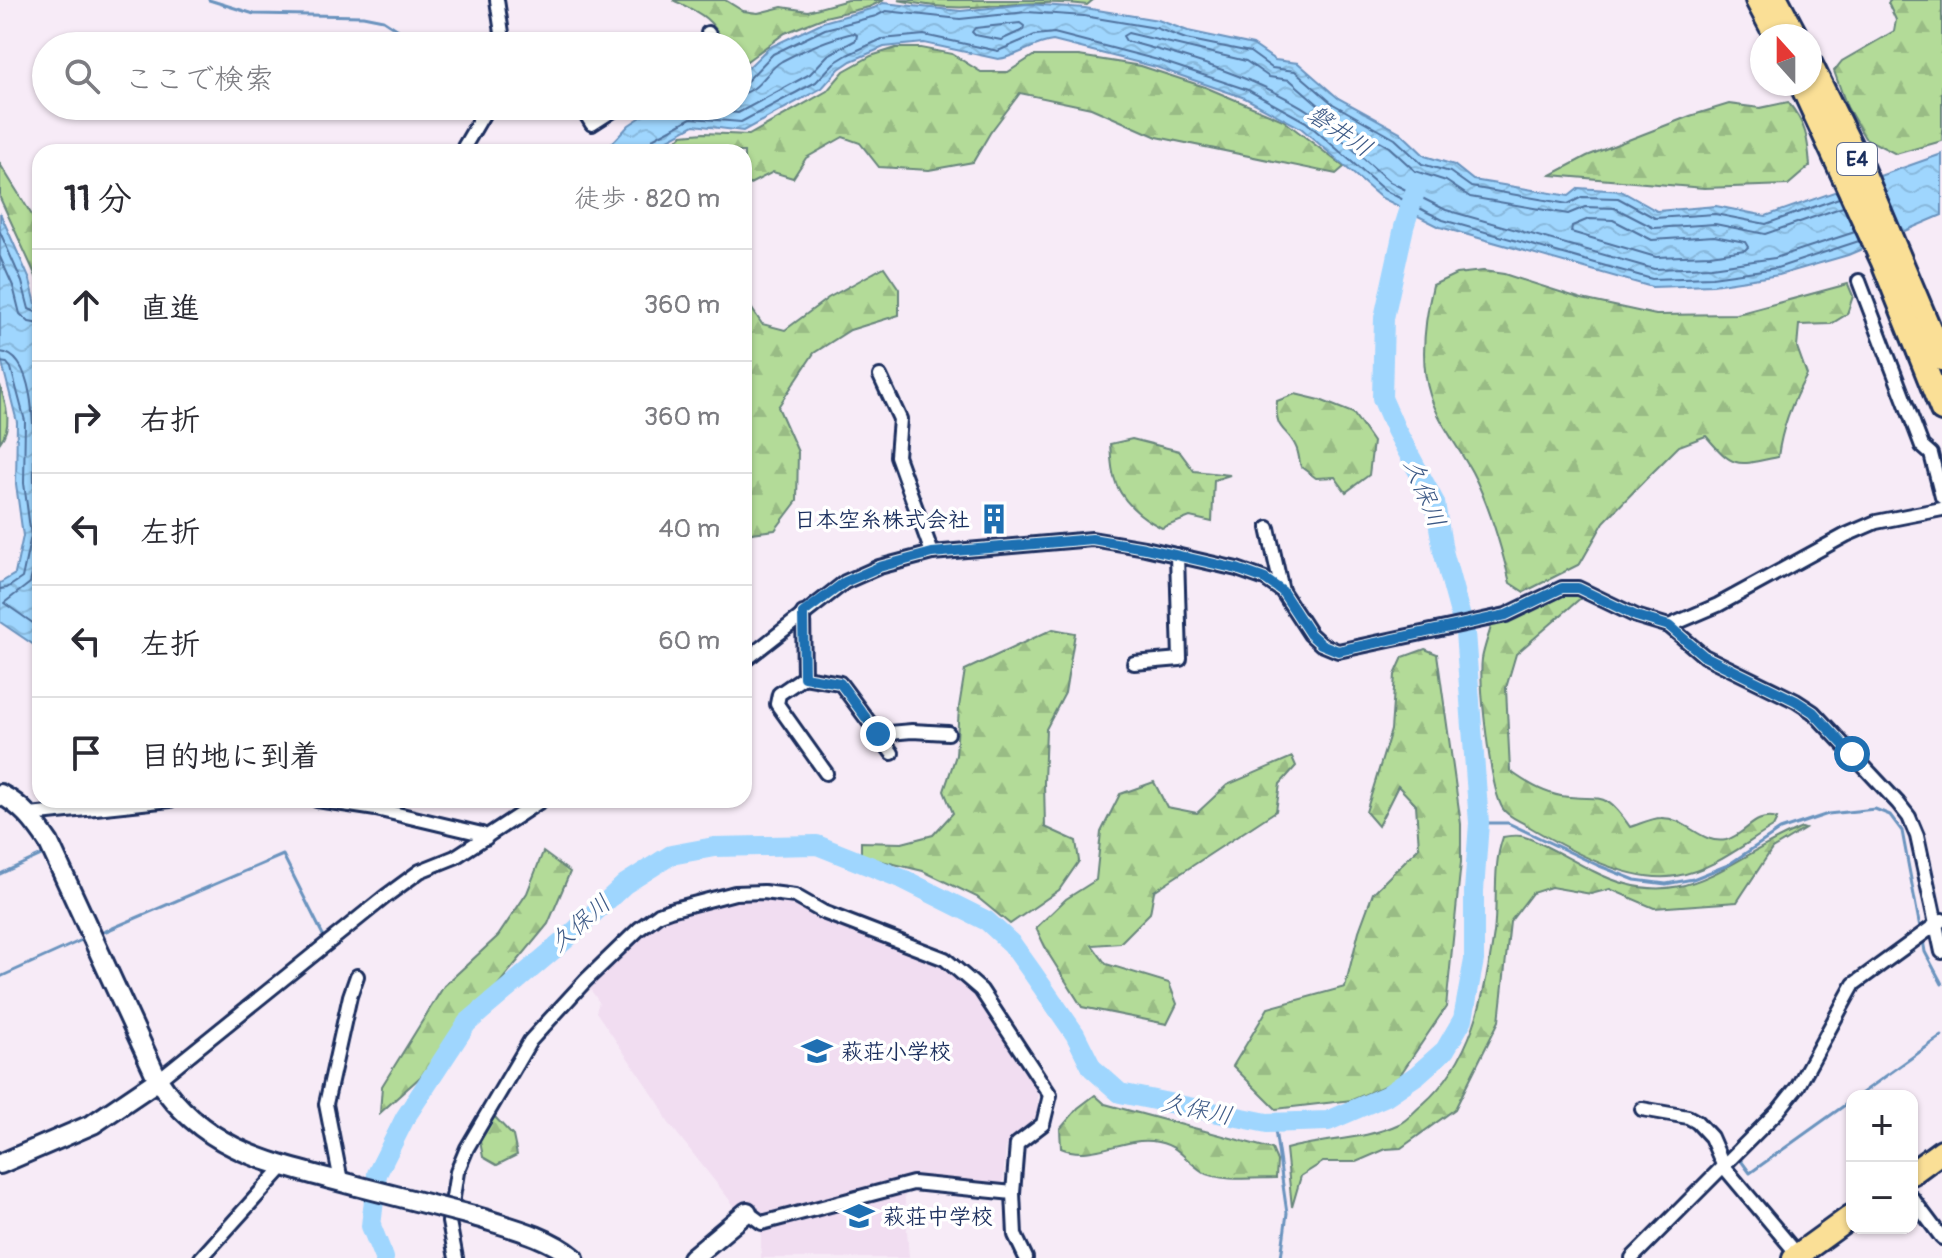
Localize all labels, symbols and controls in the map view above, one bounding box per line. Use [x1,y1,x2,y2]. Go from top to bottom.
north arrow [1750,24,1822,96]
search box [32,32,752,120]
icon: search [60,54,104,98]
text: ここで検索 [124,61,274,98]
water label: 磐井川 [1302,99,1378,164]
road number: E4 [1837,143,1877,175]
text: 11 分 [64,178,132,221]
text: 徒歩 · 820 m [574,183,720,215]
icon: ahead [64,283,108,327]
text: 360 m [644,289,720,321]
text: 直進 [140,290,200,327]
icon: right [64,395,108,439]
text: 360 m [644,401,720,433]
text: 右折 [140,402,200,439]
water label: 久保川 [1398,454,1451,532]
building icon: 日本空糸株式会社 [977,502,1011,536]
place label: 日本空糸株式会社 [794,506,970,534]
icon: left [64,507,108,551]
text: 40 m [658,513,720,545]
text: 左折 [140,514,200,551]
icon: left [64,619,108,663]
text: 60 m [658,625,720,657]
text: 左折 [140,626,200,663]
route end [860,716,896,752]
icon: arrive [64,731,108,775]
route start [1834,736,1870,772]
text: 目的地に到着 [140,738,320,775]
water label: 久保川 [544,889,617,958]
school or university icon: 萩荘小学校 [800,1034,834,1068]
place label: 萩荘小学校 [841,1038,951,1066]
water label: 久保川 [1159,1088,1235,1131]
map controls [1846,1090,1918,1234]
button: + [1846,1090,1918,1162]
button: − [1846,1162,1918,1234]
school or university icon: 萩荘中学校 [842,1199,876,1233]
place label: 萩荘中学校 [883,1203,993,1231]

